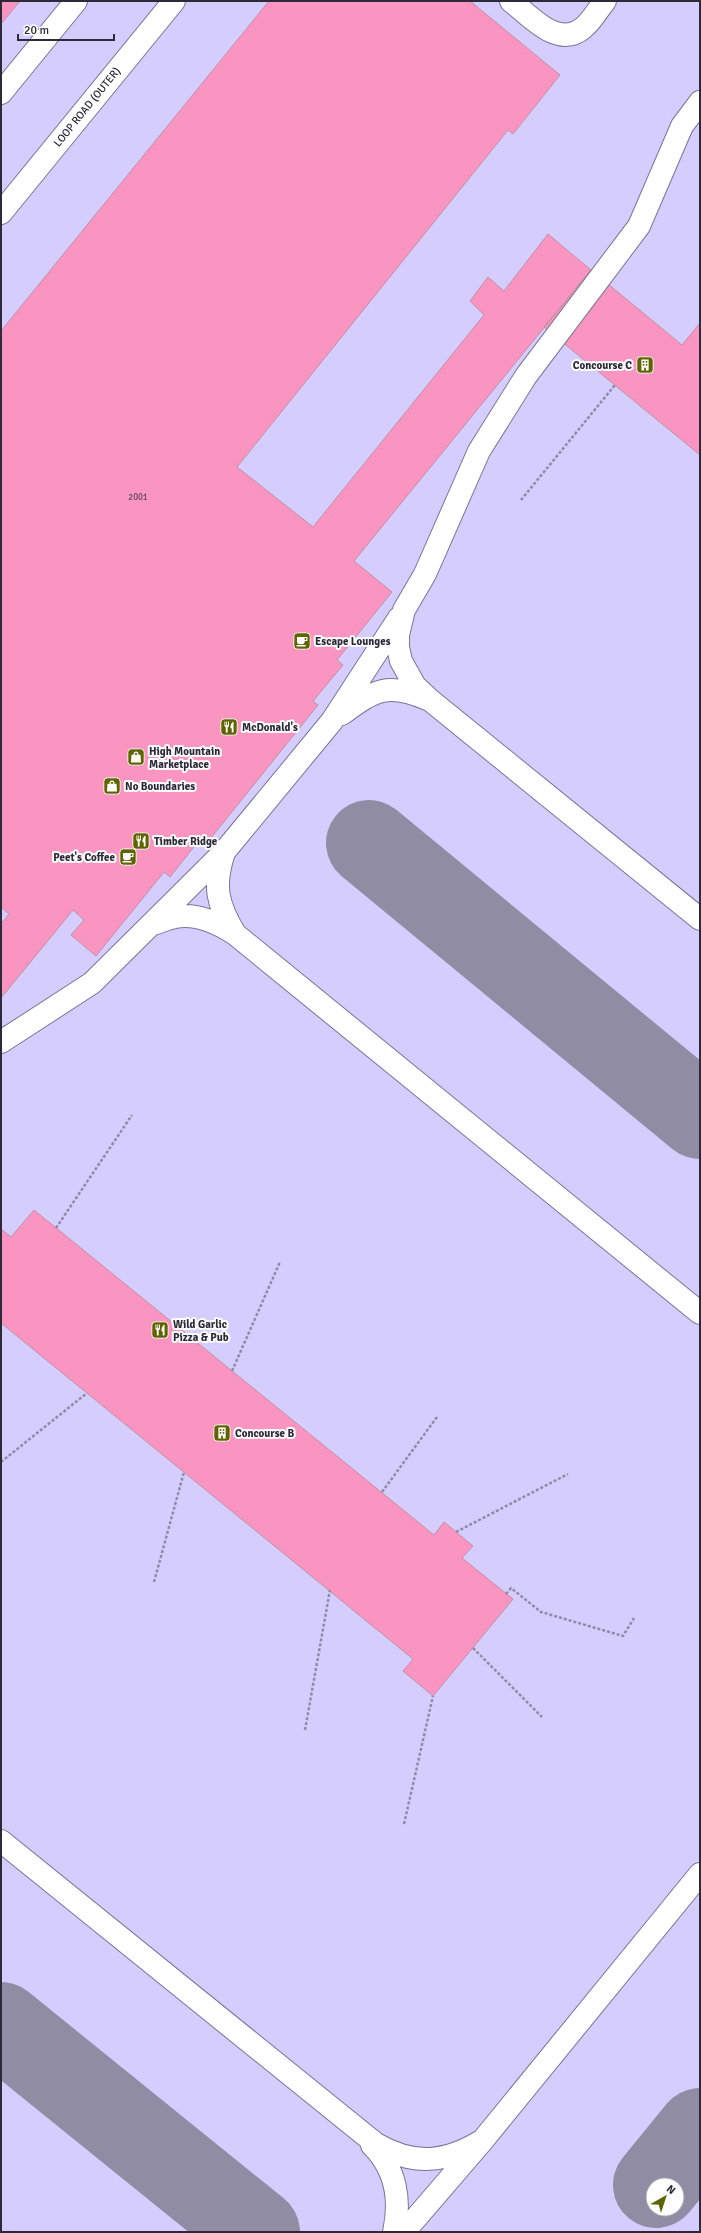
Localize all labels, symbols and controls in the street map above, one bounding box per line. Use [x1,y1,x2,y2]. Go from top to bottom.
scale bar [18,16,114,42]
text: 20 m [24,23,49,38]
street label: LOOP ROAD (OUTER) [51,65,123,149]
building icon: Concourse C [635,355,655,375]
place label: Concourse C [573,359,632,372]
house number: 2001 [128,492,148,503]
cafe icon: Escape Lounges [292,631,312,651]
place label: Escape Lounges [315,635,391,648]
restaurant icon: McDonald's [219,717,239,737]
place label: McDonald's [242,721,298,734]
place label: High Mountain Marketplace [149,745,220,771]
shop icon: High Mountain Marketplace [126,747,146,767]
shop icon: No Boundaries [102,776,122,796]
place label: No Boundaries [125,780,195,793]
restaurant icon: Timber Ridge [131,831,151,851]
place label: Timber Ridge [154,835,218,848]
cafe icon: Peet's Coffee [118,847,138,867]
place label: Peet's Coffee [53,851,116,864]
place label: Wild Garlic Pizza & Pub [173,1318,229,1344]
restaurant icon: Wild Garlic Pizza & Pub [150,1320,170,1340]
building icon: Concourse B [212,1423,232,1443]
place label: Concourse B [235,1427,294,1440]
north arrow [645,2177,685,2217]
text: N [664,2182,678,2197]

